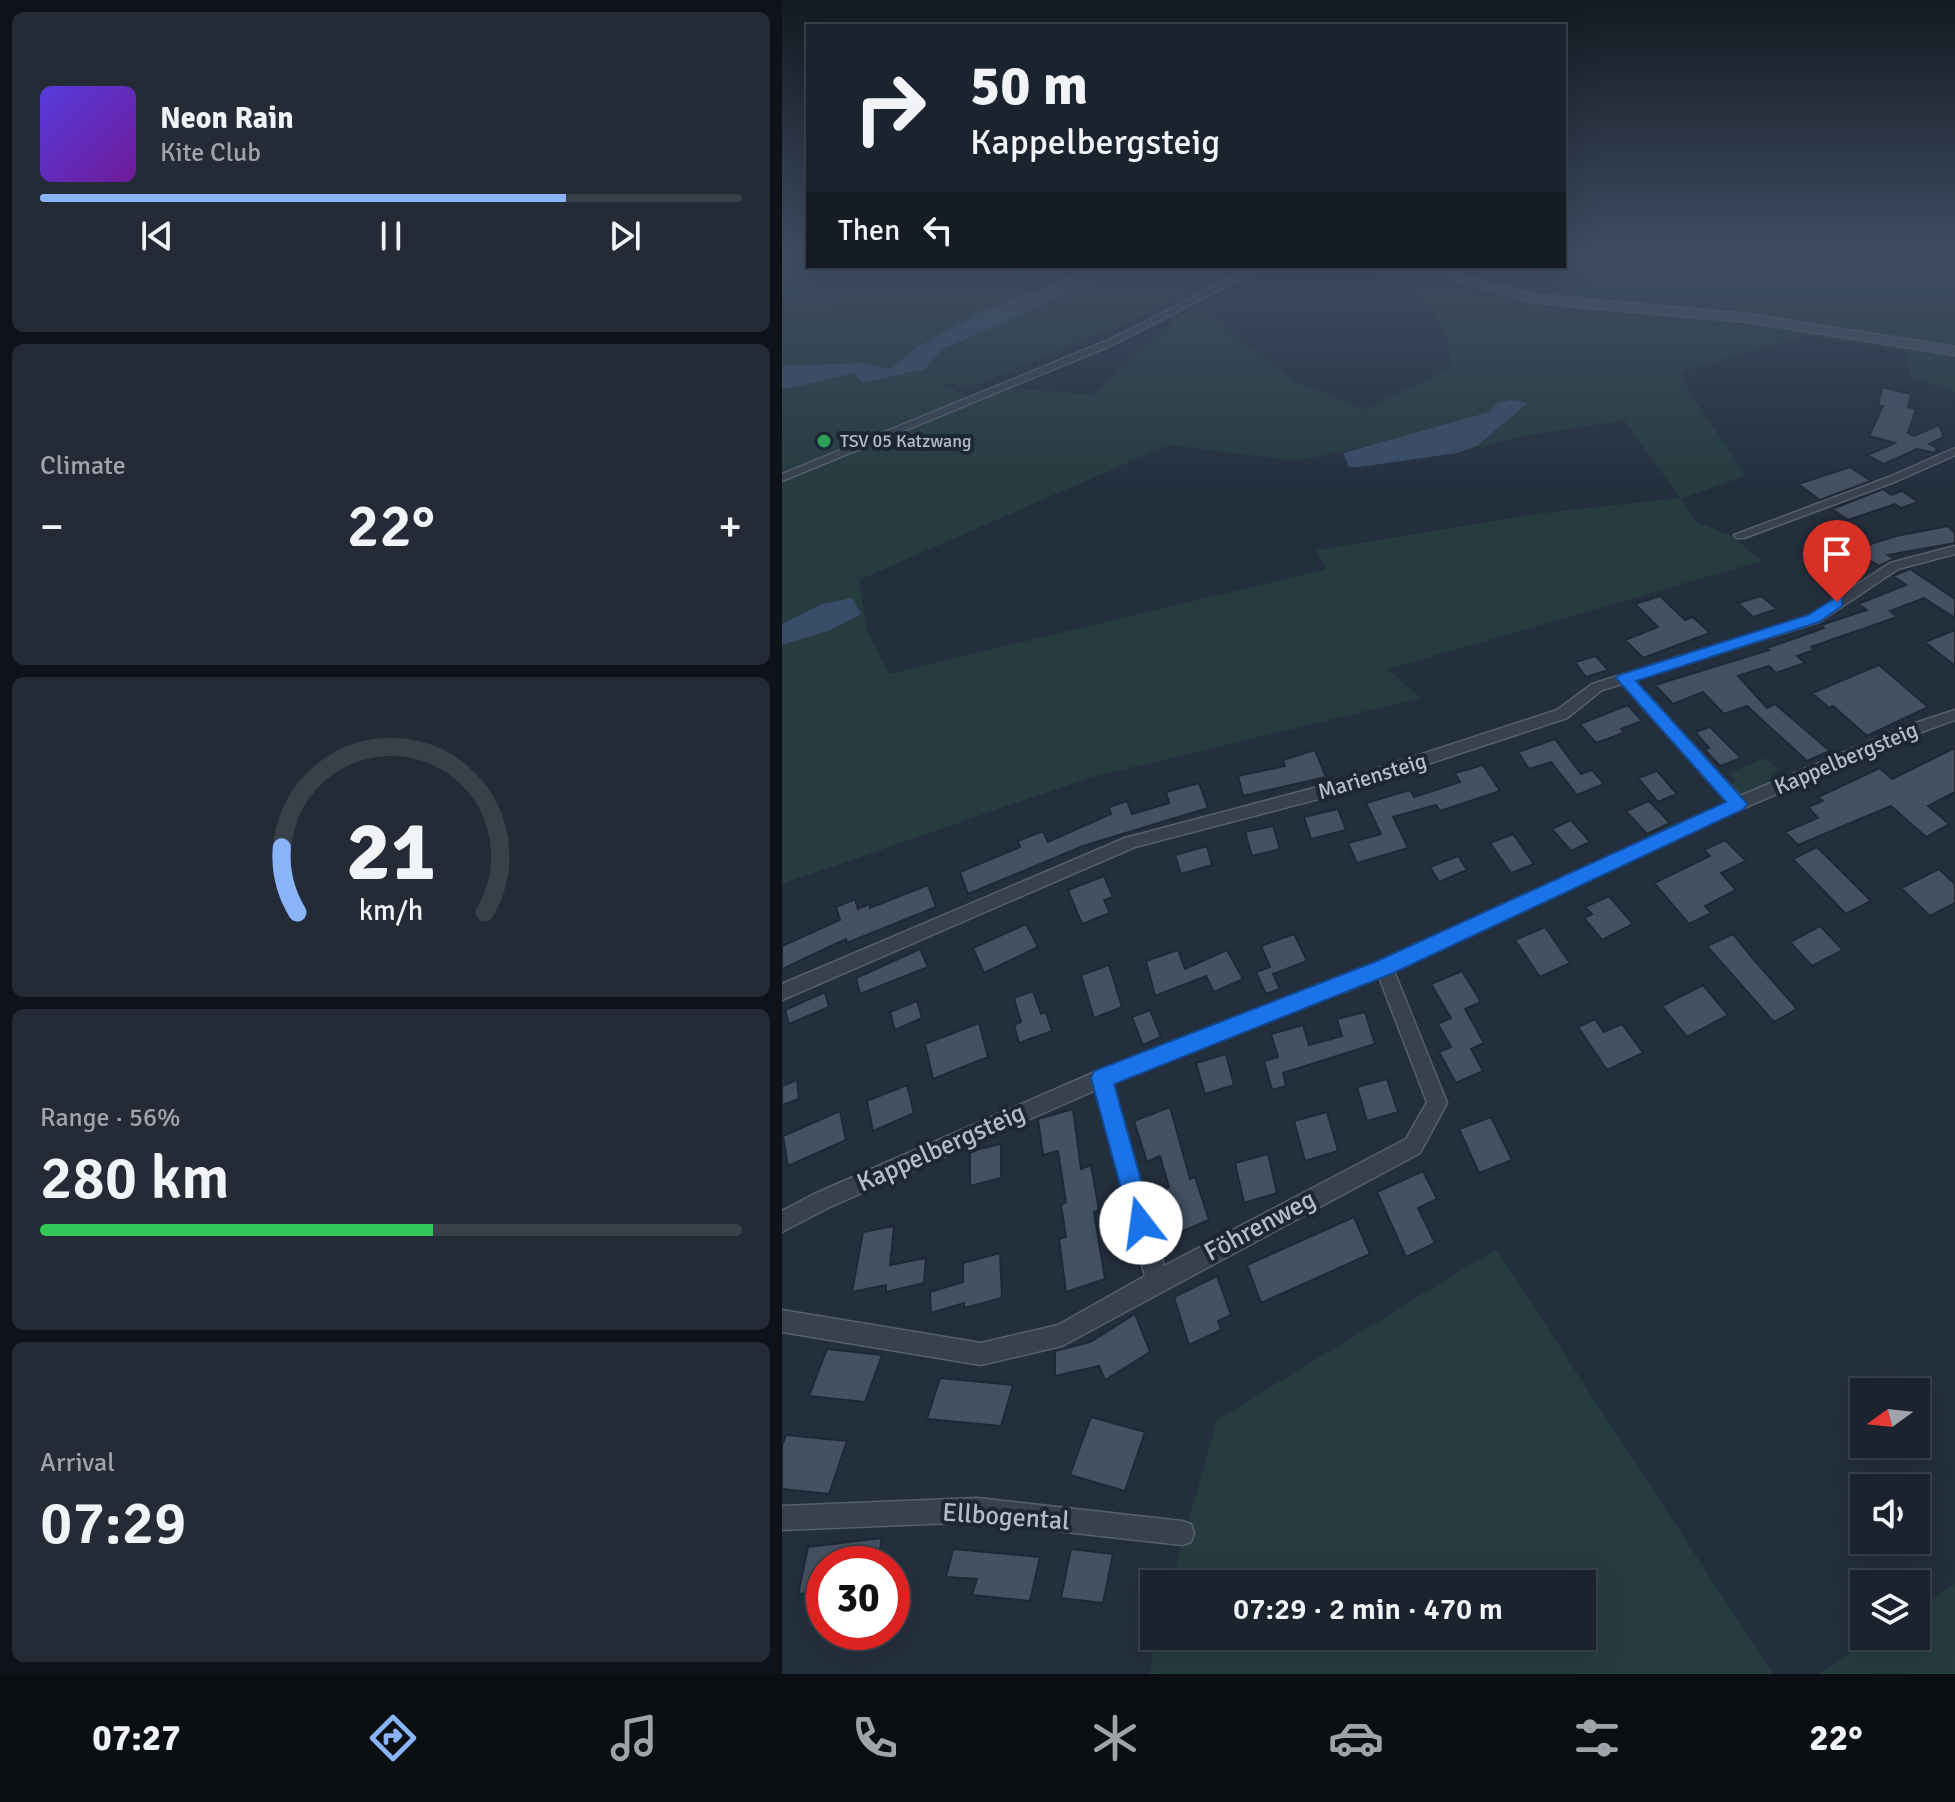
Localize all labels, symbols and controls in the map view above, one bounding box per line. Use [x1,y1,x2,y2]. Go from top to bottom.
text: 50 m [970,51,1088,120]
icon: right [838,56,942,160]
text: Neon Rain [160,100,294,137]
text: Kappelbergsteig [970,120,1220,165]
text: Kite Club [160,137,261,169]
icon: left [916,208,960,252]
text: Then [838,212,900,249]
icon: previous [135,214,179,258]
icon: pause [369,214,413,258]
icon: next [603,214,647,258]
place label: TSV 05 Katzwang [840,430,971,452]
marker: TSV 05 Katzwang [815,432,833,450]
text: Climate [40,450,126,482]
text: 22° [347,490,435,564]
text: − [40,500,64,554]
text: + [718,500,742,554]
pin [1803,520,1871,602]
icon: arrive [1815,532,1859,576]
street label: Kappelbergsteig [1770,716,1922,800]
street label: Mariensteig [1314,747,1430,805]
text: 21 [346,801,436,903]
text: km/h [359,893,423,928]
street label: Kappelbergsteig [852,1097,1030,1199]
text: Range · 56% [40,1102,181,1134]
text: 280 km [40,1142,229,1216]
position arrow [1099,1181,1183,1265]
street label: Föhrenweg [1199,1183,1321,1269]
north arrow [1850,1378,1930,1458]
map controls [1850,1378,1930,1650]
text: Arrival [40,1447,115,1479]
button: sound [1850,1474,1930,1554]
text: 07:29 [40,1487,187,1561]
street label: Ellbogental [941,1497,1071,1537]
speed limit sign: 30 [806,1546,910,1650]
button: layers [1850,1570,1930,1650]
text: 07:29 · 2 min · 470 m [1233,1591,1503,1628]
icon: directions [365,1710,421,1766]
icon: music [606,1710,662,1766]
icon: phone [847,1710,903,1766]
icon: climate [1087,1710,1143,1766]
icon: car [1328,1710,1384,1766]
icon: filters [1569,1710,1625,1766]
text: 07:27 [92,1716,181,1761]
text: 22° [1809,1716,1863,1761]

